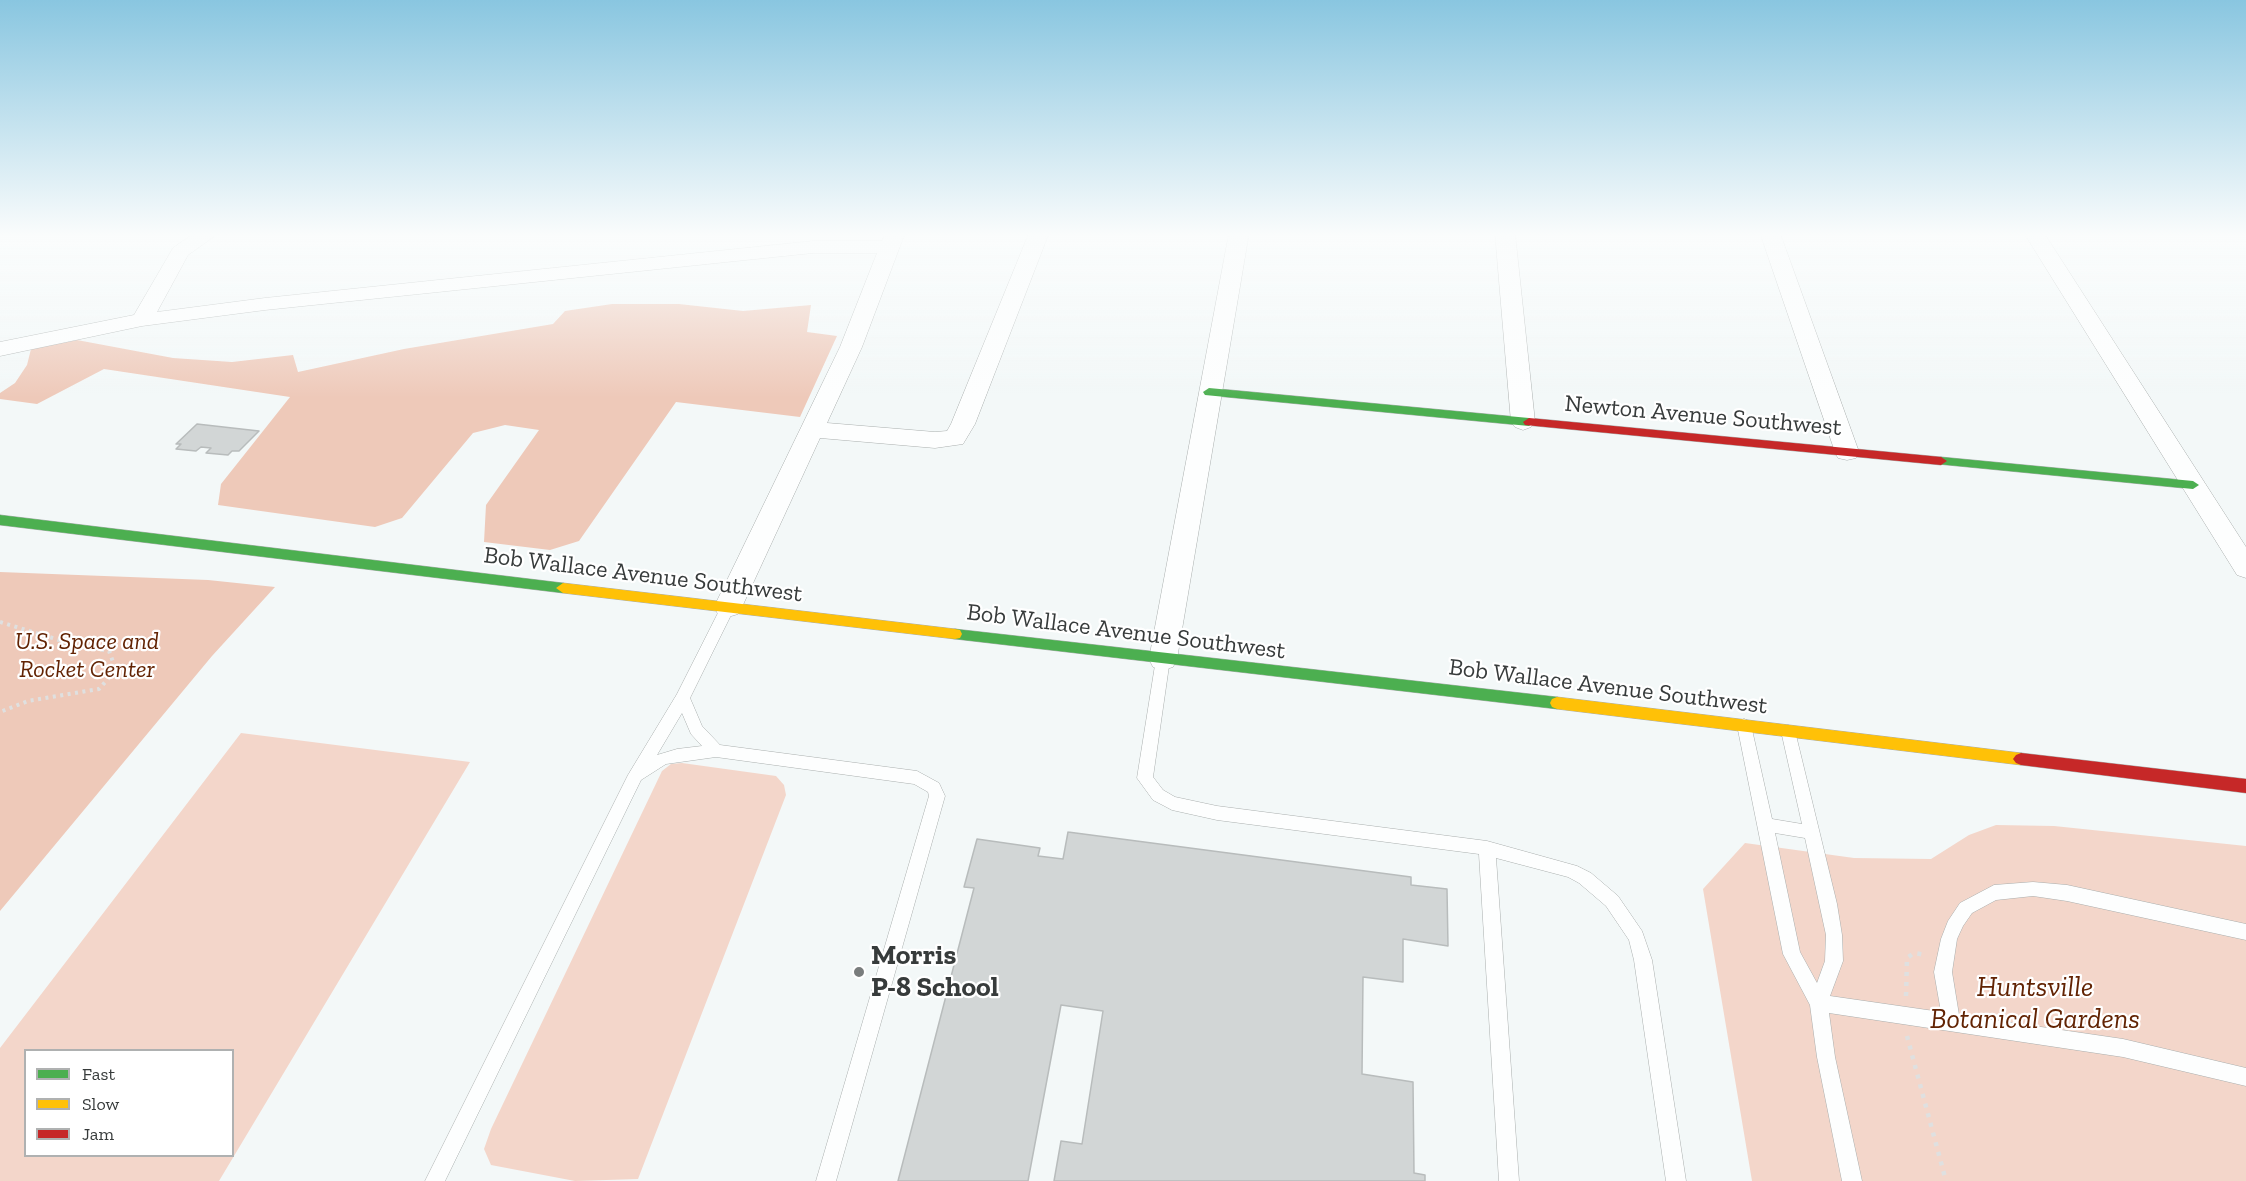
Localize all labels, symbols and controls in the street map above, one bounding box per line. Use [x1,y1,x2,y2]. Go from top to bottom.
street label: Newton Avenue Southwest [1563,390,1843,442]
street label: Bob Wallace Avenue Southwest [482,541,804,609]
street label: Bob Wallace Avenue Southwest [965,598,1287,666]
park label: U.S. Space and Rocket Center [15,628,159,684]
street label: Bob Wallace Avenue Southwest [1447,653,1769,721]
place label: Morris P-8 School [871,939,999,1005]
marker: Morris P-8 School [852,965,866,979]
park label: Huntsville Botanical Gardens [1930,971,2140,1037]
legend [24,1049,234,1157]
text: Fast [82,1063,115,1085]
text: Slow [82,1093,119,1115]
text: Jam [82,1123,114,1145]

